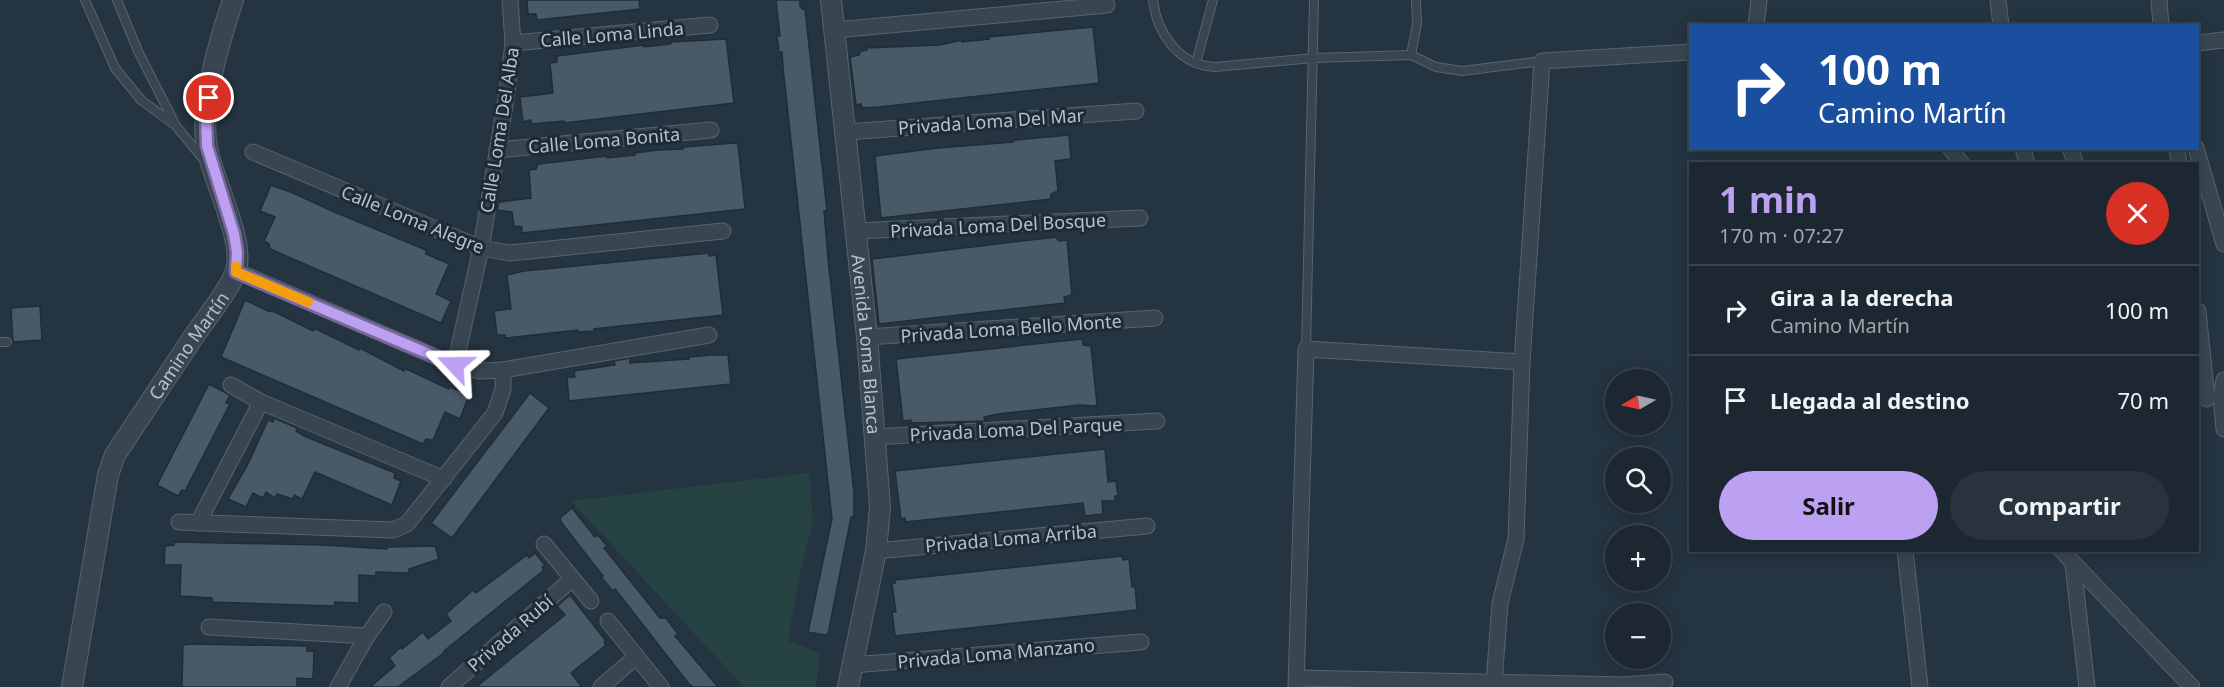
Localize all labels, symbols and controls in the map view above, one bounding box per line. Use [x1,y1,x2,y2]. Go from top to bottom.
street label: Calle Loma Linda [539,16,685,52]
text: 100 m [1818,40,1942,97]
street label: Calle Loma Del Alba [474,45,524,215]
icon: right [1719,48,1797,126]
pin [183,72,234,123]
icon: arrive [192,81,225,114]
text: Camino Martín [1818,94,2007,131]
street label: Privada Loma Del Mar [897,102,1085,139]
street label: Calle Loma Bonita [527,121,681,159]
text: 1 min [1719,175,1818,224]
street label: Calle Loma Alegre [338,179,488,259]
button: close [2106,182,2169,245]
street label: Privada Loma Del Bosque [889,207,1107,243]
text: 170 m · 07:27 [1719,222,1844,249]
street label: Avenida Loma Blanca [846,253,886,435]
text: Gira a la derecha [1770,282,1954,312]
street label: Camino Martín [143,287,234,404]
icon: right [1719,294,1752,327]
text: 100 m [2105,295,2169,325]
street label: Privada Loma Bello Monte [900,308,1122,348]
text: Camino Martín [1770,312,1910,339]
position arrow [423,333,487,397]
north arrow [1605,369,1671,435]
map controls [1605,369,1671,669]
icon: arrive [1719,384,1752,417]
text: Llegada al destino [1770,385,1970,415]
text: 70 m [2118,385,2169,415]
street label: Privada Loma Del Parque [909,411,1123,447]
button: search [1605,447,1671,513]
button: Salir [1719,471,1938,540]
button: Compartir [1950,471,2169,540]
street label: Privada Loma Arriba [924,519,1098,557]
button: + [1605,525,1671,591]
street label: Privada Rubí [462,589,558,677]
button: − [1605,603,1671,669]
street label: Privada Loma Manzano [896,632,1096,674]

